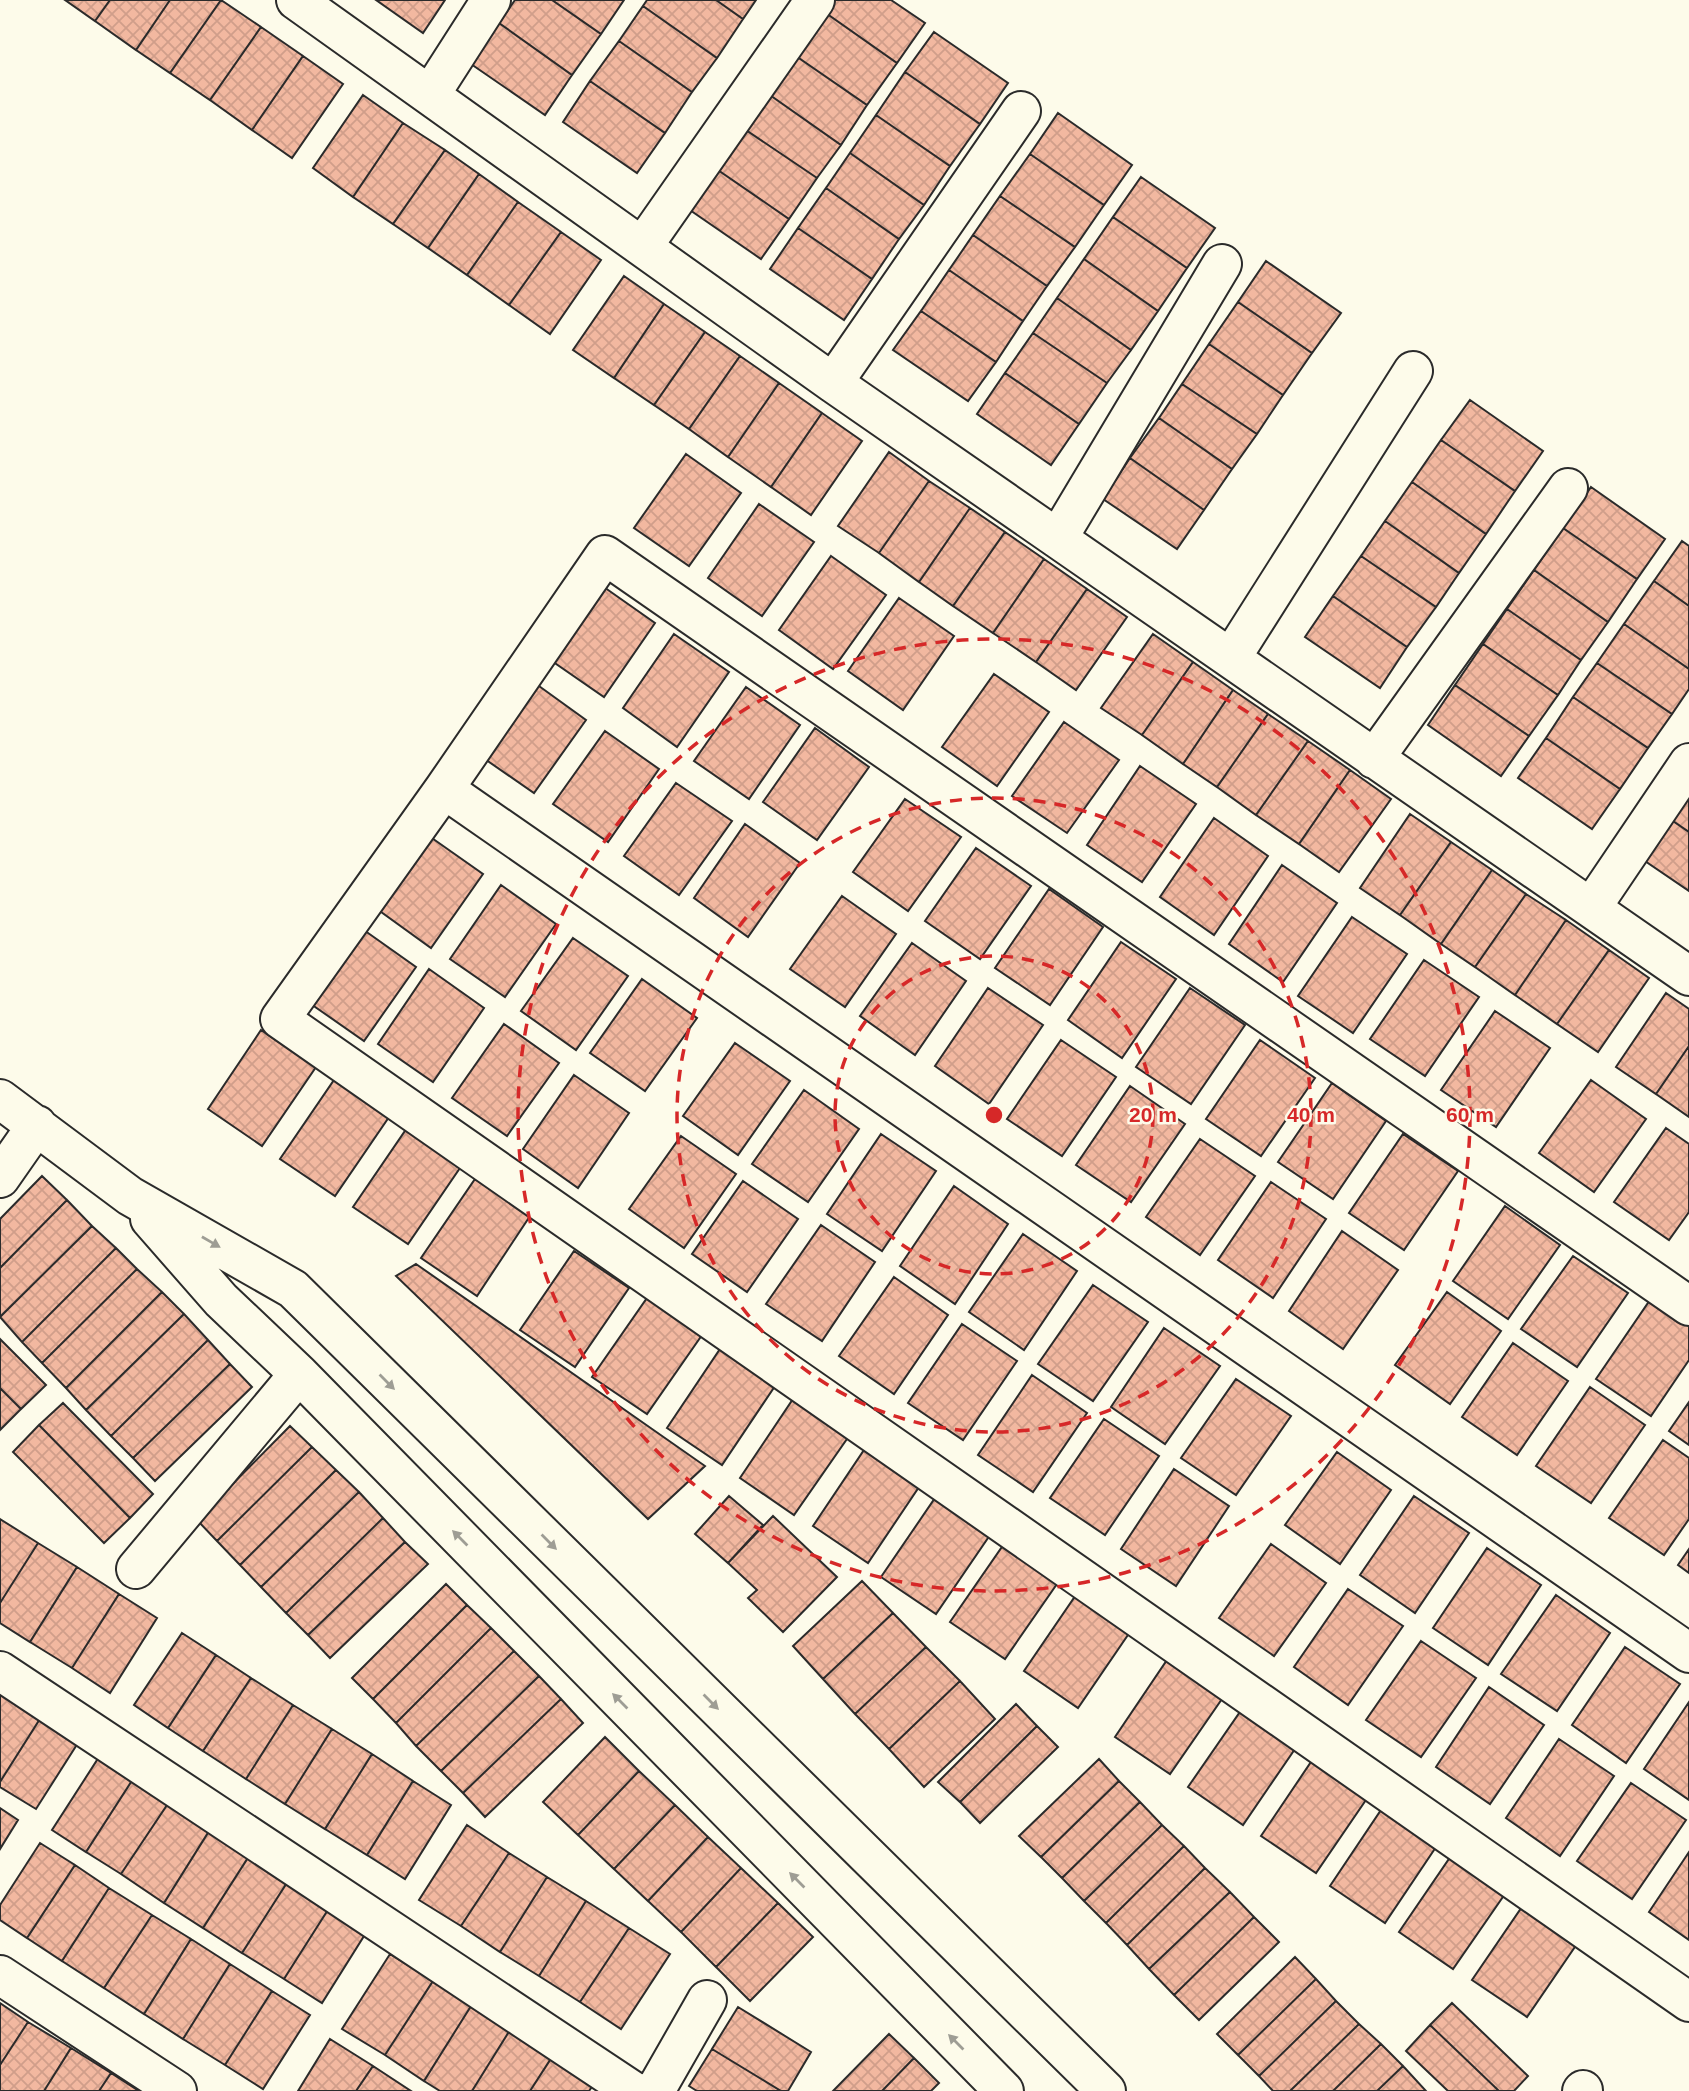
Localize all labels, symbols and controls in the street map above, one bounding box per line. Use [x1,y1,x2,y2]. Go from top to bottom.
centre of rings [982,1103,1006,1127]
text: 20 m [1129,1103,1177,1126]
text: 40 m [1287,1103,1335,1126]
text: 60 m [1446,1103,1494,1126]
one-way arrow [201,1236,220,1248]
one-way arrow [379,1373,395,1390]
one-way arrow [452,1530,469,1547]
one-way arrow [541,1533,558,1550]
one-way arrow [611,1692,628,1709]
one-way arrow [703,1693,720,1710]
one-way arrow [789,1872,805,1889]
one-way arrow [948,2034,965,2051]

